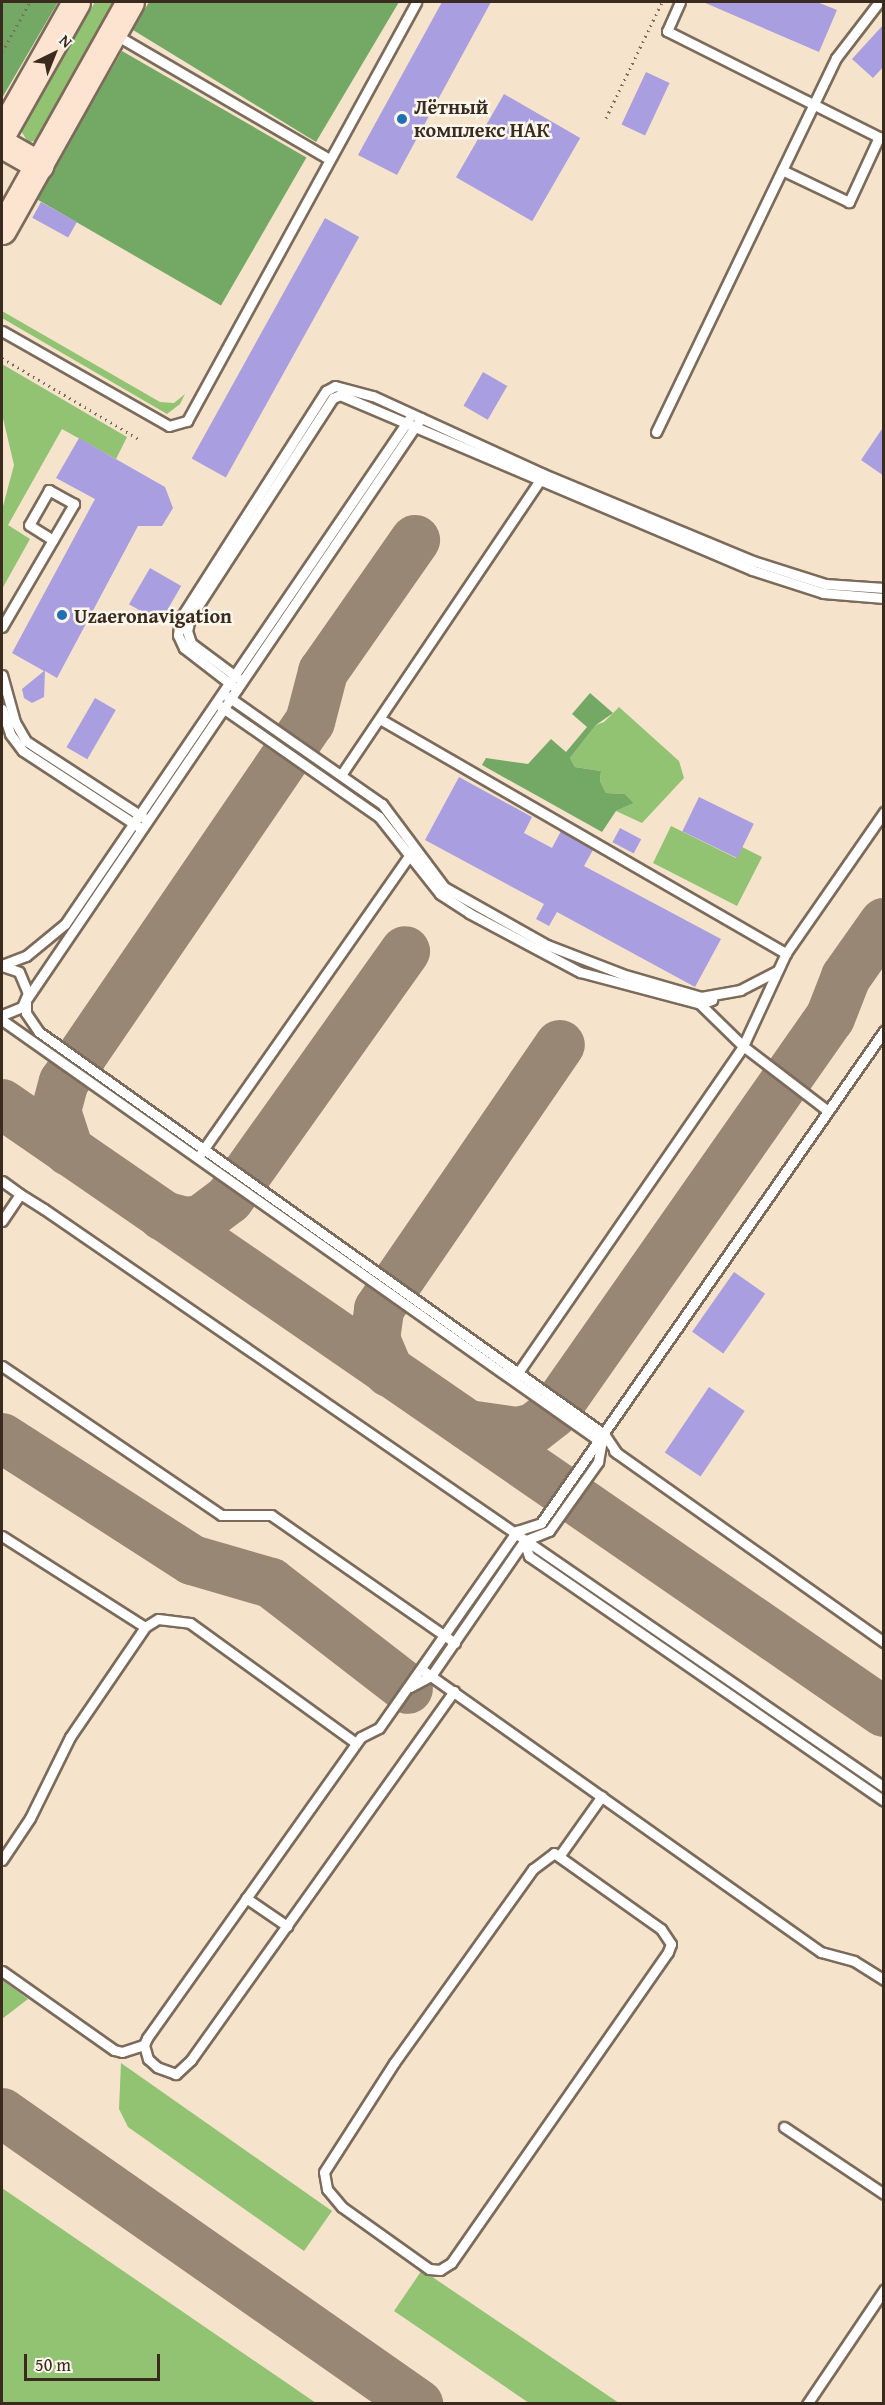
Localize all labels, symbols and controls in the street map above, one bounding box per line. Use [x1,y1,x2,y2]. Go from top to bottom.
north arrow [24,24,84,84]
text: N [54,28,78,53]
place label: Лётный комплекс НАК [414,95,550,142]
marker: Лётный комплекс НАК [395,112,409,126]
place label: Uzaeronavigation [74,603,232,627]
marker: Uzaeronavigation [55,608,69,622]
scale bar [27,2342,164,2380]
text: 50 m [35,2351,71,2378]

